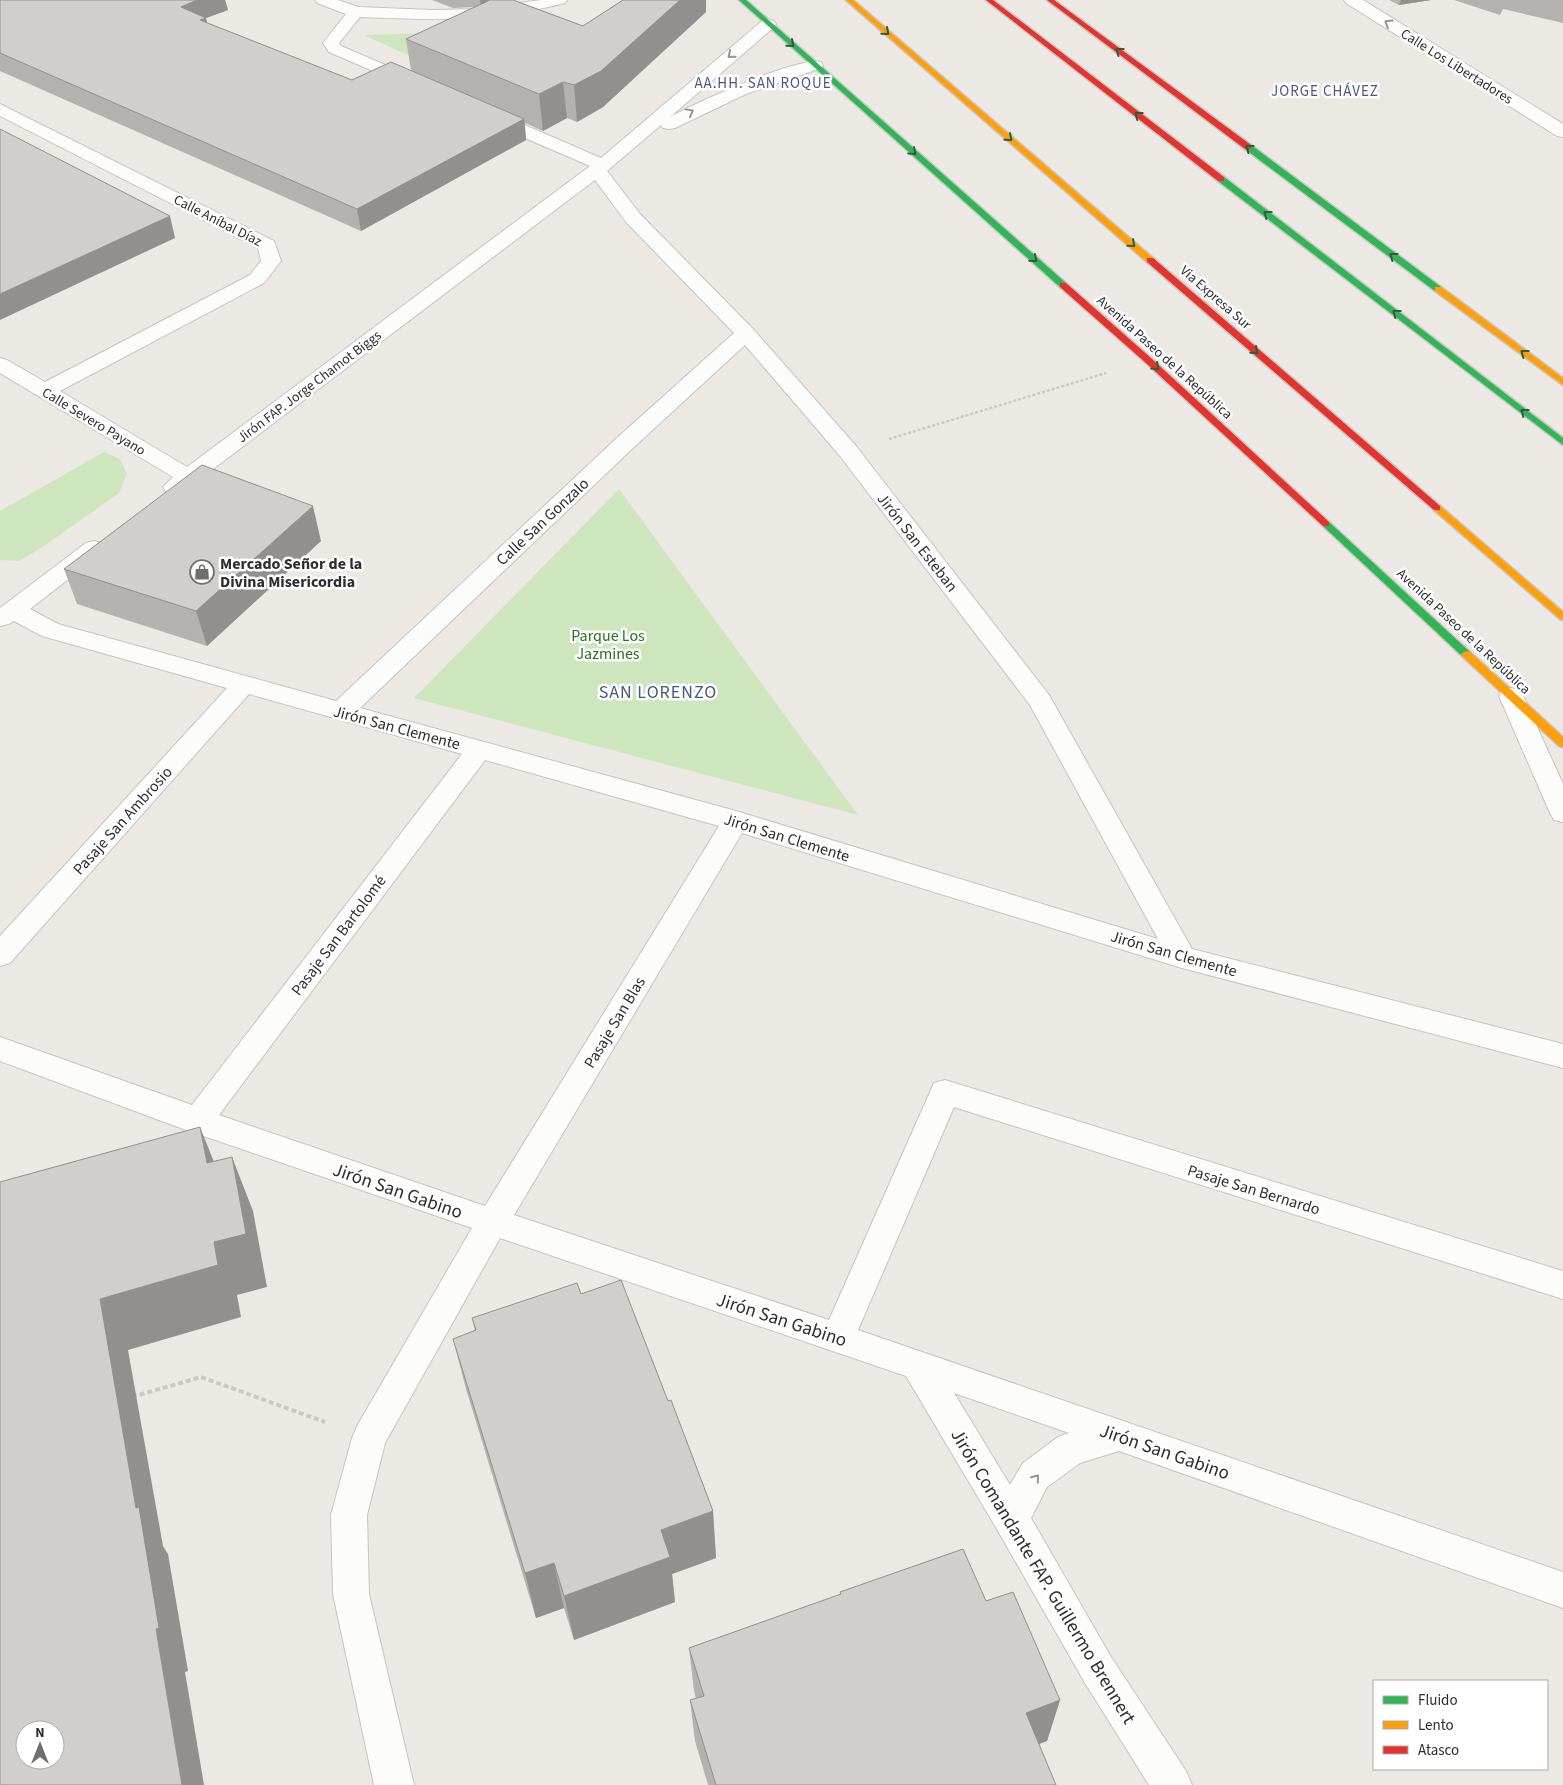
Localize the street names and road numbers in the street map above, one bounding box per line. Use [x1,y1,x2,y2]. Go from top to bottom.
street label: Calle Los Libertadores [1396,24,1517,110]
street label: Calle Aníbal Díaz [170,190,265,252]
street label: Via Expresa Sur [1175,261,1256,335]
street label: Avenida Paseo de la República [1092,291,1237,424]
street label: Jirón FAP. Jorge Chamot Biggs [233,326,386,448]
street label: Calle Severo Payano [38,383,149,461]
street label: Calle San Gonzalo [491,473,594,571]
street label: Jirón San Esteban [872,489,963,596]
street label: Avenida Paseo de la República [1392,564,1535,699]
street label: Jirón San Clemente [331,700,463,755]
street label: Pasaje San Ambrosio [68,762,177,880]
street label: Jirón San Clemente [721,808,852,868]
street label: Pasaje San Bartolomé [286,871,391,1000]
street label: Jirón San Clemente [1108,925,1239,983]
street label: Pasaje San Blas [579,972,651,1072]
street label: Jirón San Gabino [329,1157,466,1226]
street label: Pasaje San Bernardo [1185,1159,1323,1221]
street label: Jirón San Gabino [713,1287,850,1354]
street label: Jirón San Gabino [1096,1418,1233,1487]
street label: Jirón Comandante FAP. Guillermo Brennert [944,1424,1142,1730]

